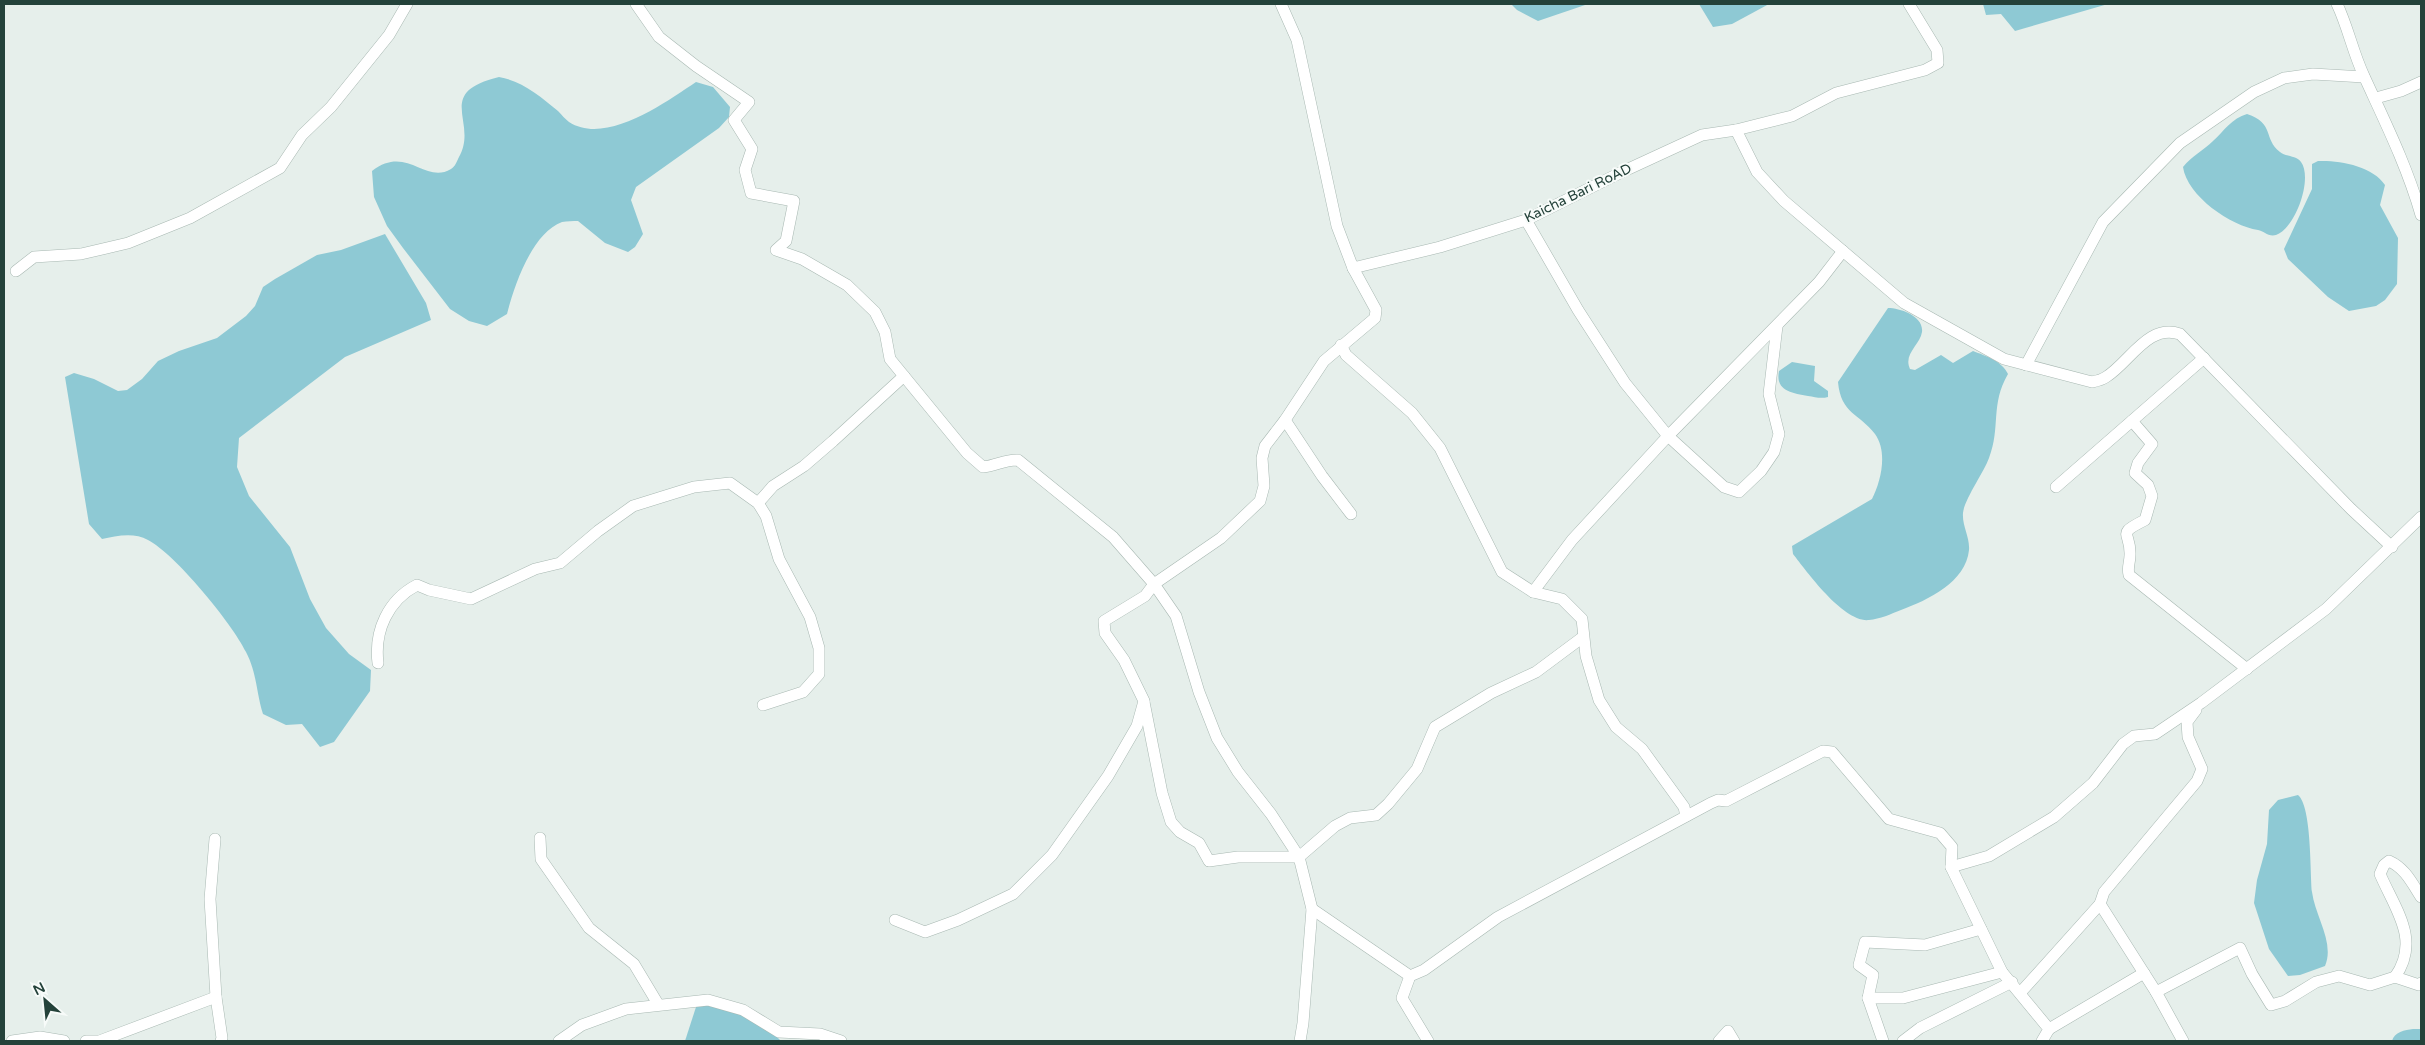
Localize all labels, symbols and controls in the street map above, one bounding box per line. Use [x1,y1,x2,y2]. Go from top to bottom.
street label: Kaicha Bari RoAD [1521,160,1635,226]
north arrow [20,975,70,1025]
text: N [30,979,48,999]

